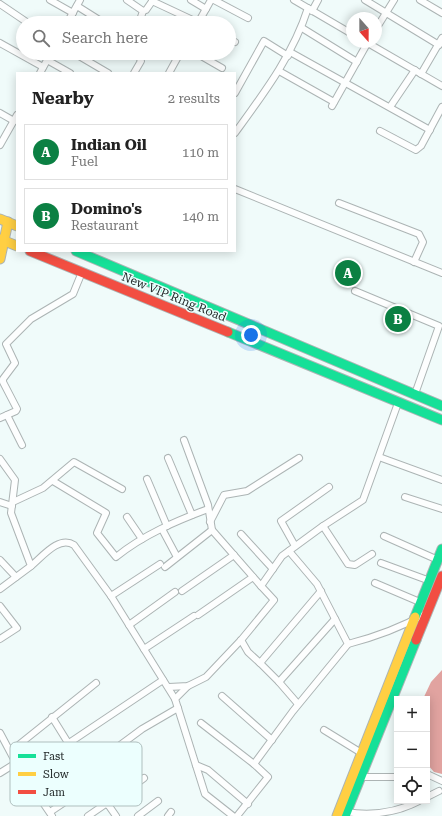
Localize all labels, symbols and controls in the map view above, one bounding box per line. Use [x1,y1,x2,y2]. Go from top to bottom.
north arrow [346,12,382,48]
search box [16,16,236,60]
icon: search [30,27,52,49]
text: Search here [62,29,148,47]
text: Nearby [32,88,94,108]
text: 2 results [168,91,220,106]
text: Indian Oil [71,136,147,154]
text: A [41,145,51,160]
text: 110 m [182,145,219,160]
text: Fuel [71,154,98,169]
text: Domino's [71,200,142,218]
text: B [41,209,51,224]
text: 140 m [182,209,219,224]
text: Restaurant [71,218,139,233]
pin: A [335,258,361,288]
street label: New VIP Ring Road [120,270,229,325]
pin: B [385,304,411,334]
your location [241,325,261,345]
map controls [394,696,430,804]
button: + [394,696,430,732]
button: − [394,732,430,768]
legend [10,742,142,806]
text: Fast [43,750,64,763]
text: Slow [43,768,70,781]
button: locate [394,768,430,804]
text: Jam [43,786,65,799]

